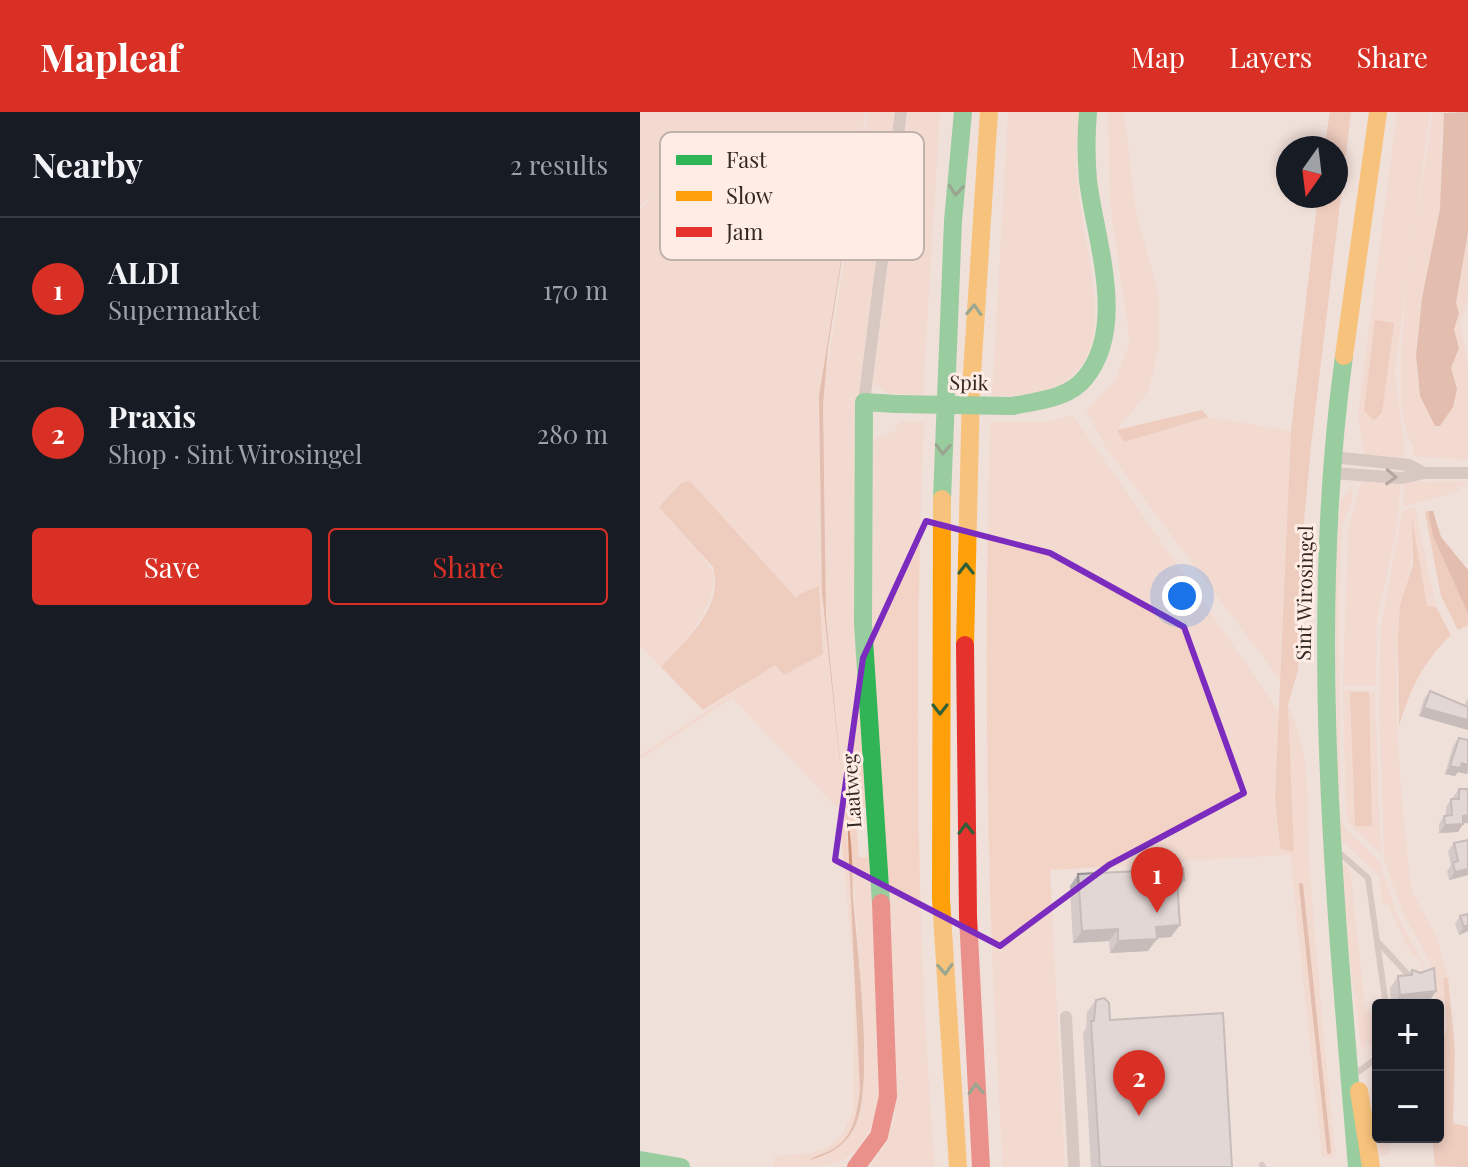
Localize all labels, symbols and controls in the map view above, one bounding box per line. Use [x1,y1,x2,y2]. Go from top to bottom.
text: Mapleaf [40,31,181,82]
text: Map [1131,38,1185,75]
text: Layers [1229,38,1312,75]
text: Share [1356,38,1428,75]
legend [660,132,924,260]
north arrow [1276,136,1348,208]
text: Nearby [32,141,143,187]
text: Fast [726,144,768,174]
text: 2 results [510,147,608,182]
text: Slow [726,180,773,210]
one-way arrow [948,184,965,197]
text: Jam [725,216,764,246]
text: ALDI [108,252,180,292]
text: 1 [53,272,63,307]
text: 170 m [543,272,608,307]
text: Supermarket [108,292,260,327]
one-way arrow [965,303,982,316]
street label: Spik [949,368,989,395]
text: Praxis [108,396,196,436]
text: 2 [51,416,65,451]
text: 280 m [537,416,608,451]
text: Shop · Sint Wirosingel [108,436,362,471]
one-way arrow [934,443,951,456]
one-way arrow [1385,468,1398,485]
street label: Sint Wirosingel [1289,525,1318,661]
button: Save [32,528,312,605]
button: Share [328,528,608,605]
one-way arrow [957,562,975,575]
your location [1162,576,1202,616]
one-way arrow [931,703,949,716]
street label: Laatweg [834,752,867,829]
one-way arrow [957,822,975,835]
pin: 1 [1131,847,1183,913]
one-way arrow [937,963,954,976]
map controls [1372,999,1444,1143]
button: + [1372,999,1444,1071]
pin: 2 [1113,1050,1165,1116]
button: − [1372,1071,1444,1143]
one-way arrow [968,1082,985,1095]

